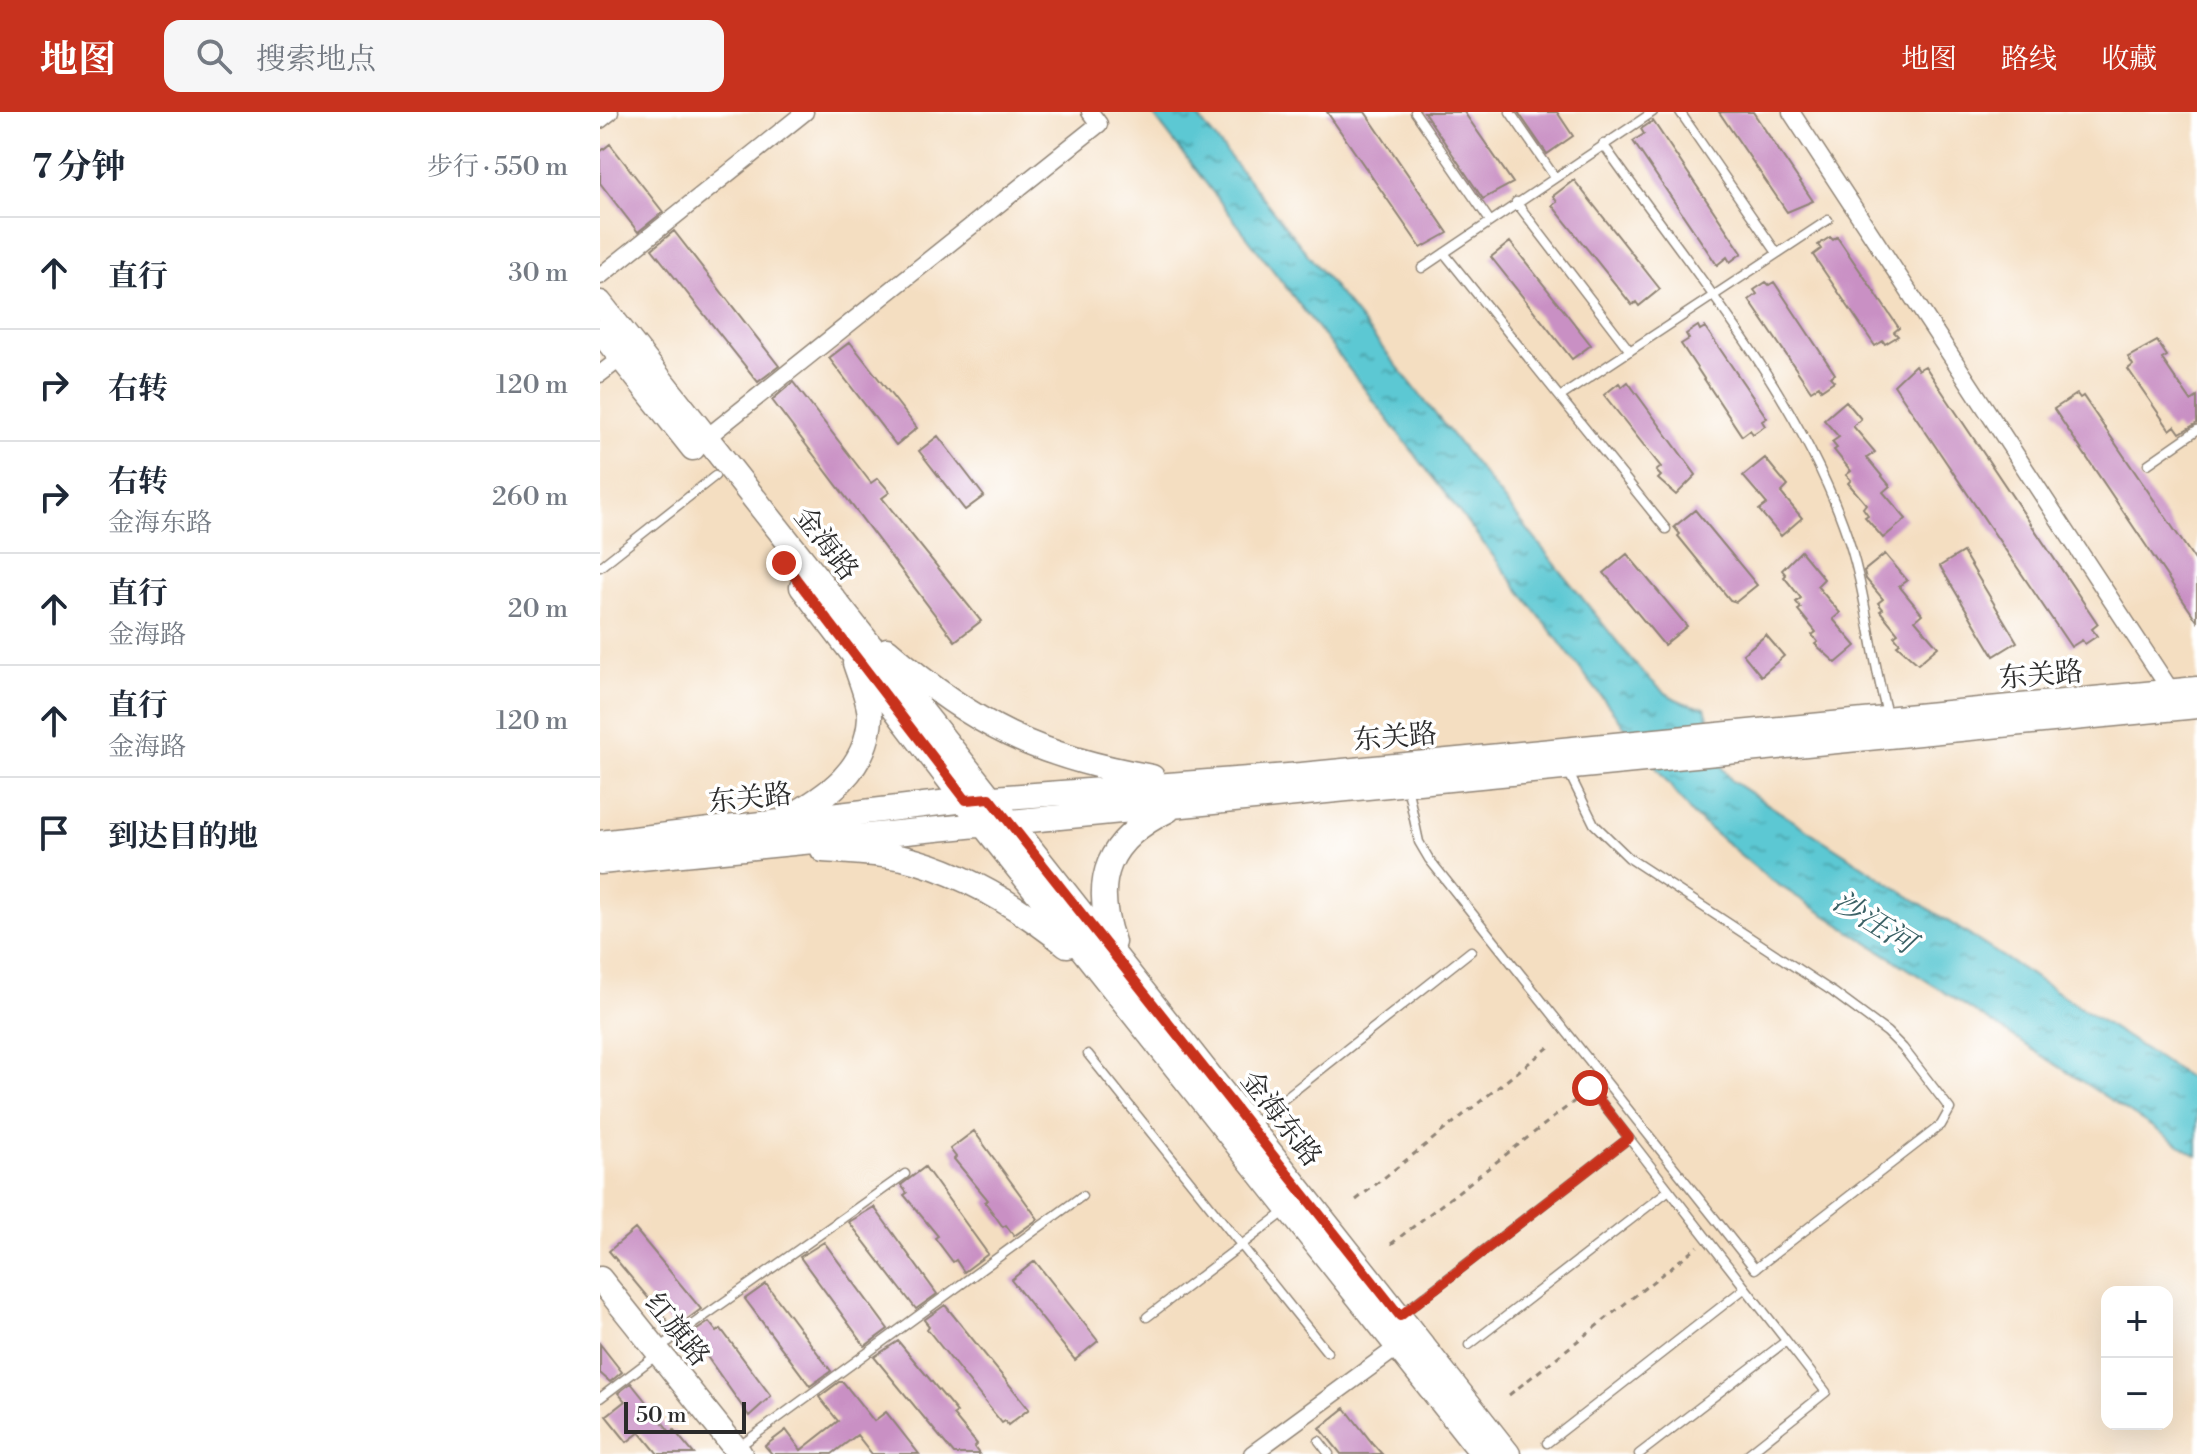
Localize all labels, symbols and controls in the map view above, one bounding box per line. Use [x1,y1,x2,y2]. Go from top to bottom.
search box [164,20,724,92]
icon: search [192,34,236,78]
text: 地图 [40,37,116,84]
text: 搜索地点 [256,41,376,79]
text: 地图 [1901,42,1957,77]
text: 路线 [2001,42,2057,77]
text: 收藏 [2101,42,2157,77]
text: 7 分钟 [32,147,126,189]
text: 步行 · 550 m [427,151,568,183]
icon: ahead [32,251,76,295]
text: 30 m [508,257,568,289]
text: 直行 [108,258,168,296]
icon: right [32,363,76,407]
text: 120 m [496,369,568,401]
text: 右转 [108,370,168,408]
text: 右转 [108,463,168,501]
icon: right [32,475,76,519]
text: 260 m [492,481,568,513]
street label: 金海路 [786,500,865,588]
text: 金海东路 [108,507,212,539]
route end [766,545,802,581]
text: 直行 [108,575,168,613]
icon: ahead [32,587,76,631]
text: 20 m [508,593,568,625]
text: 金海路 [108,619,186,651]
street label: 东关路 [1998,654,2085,697]
text: 直行 [108,687,168,725]
icon: ahead [32,699,76,743]
text: 120 m [496,705,568,737]
street label: 东关路 [1352,716,1439,759]
text: 金海路 [108,731,186,763]
street label: 东关路 [707,777,794,820]
icon: arrive [32,811,76,855]
text: 到达目的地 [108,818,258,856]
water label: 沙汪河 [1825,883,1926,965]
street label: 金海东路 [1233,1064,1329,1174]
route start [1572,1070,1608,1106]
street label: 红旗路 [637,1286,717,1374]
map controls [2101,1286,2173,1430]
button: + [2101,1286,2173,1358]
button: − [2101,1358,2173,1430]
scale bar [624,1398,746,1434]
text: 50 m [636,1402,687,1429]

